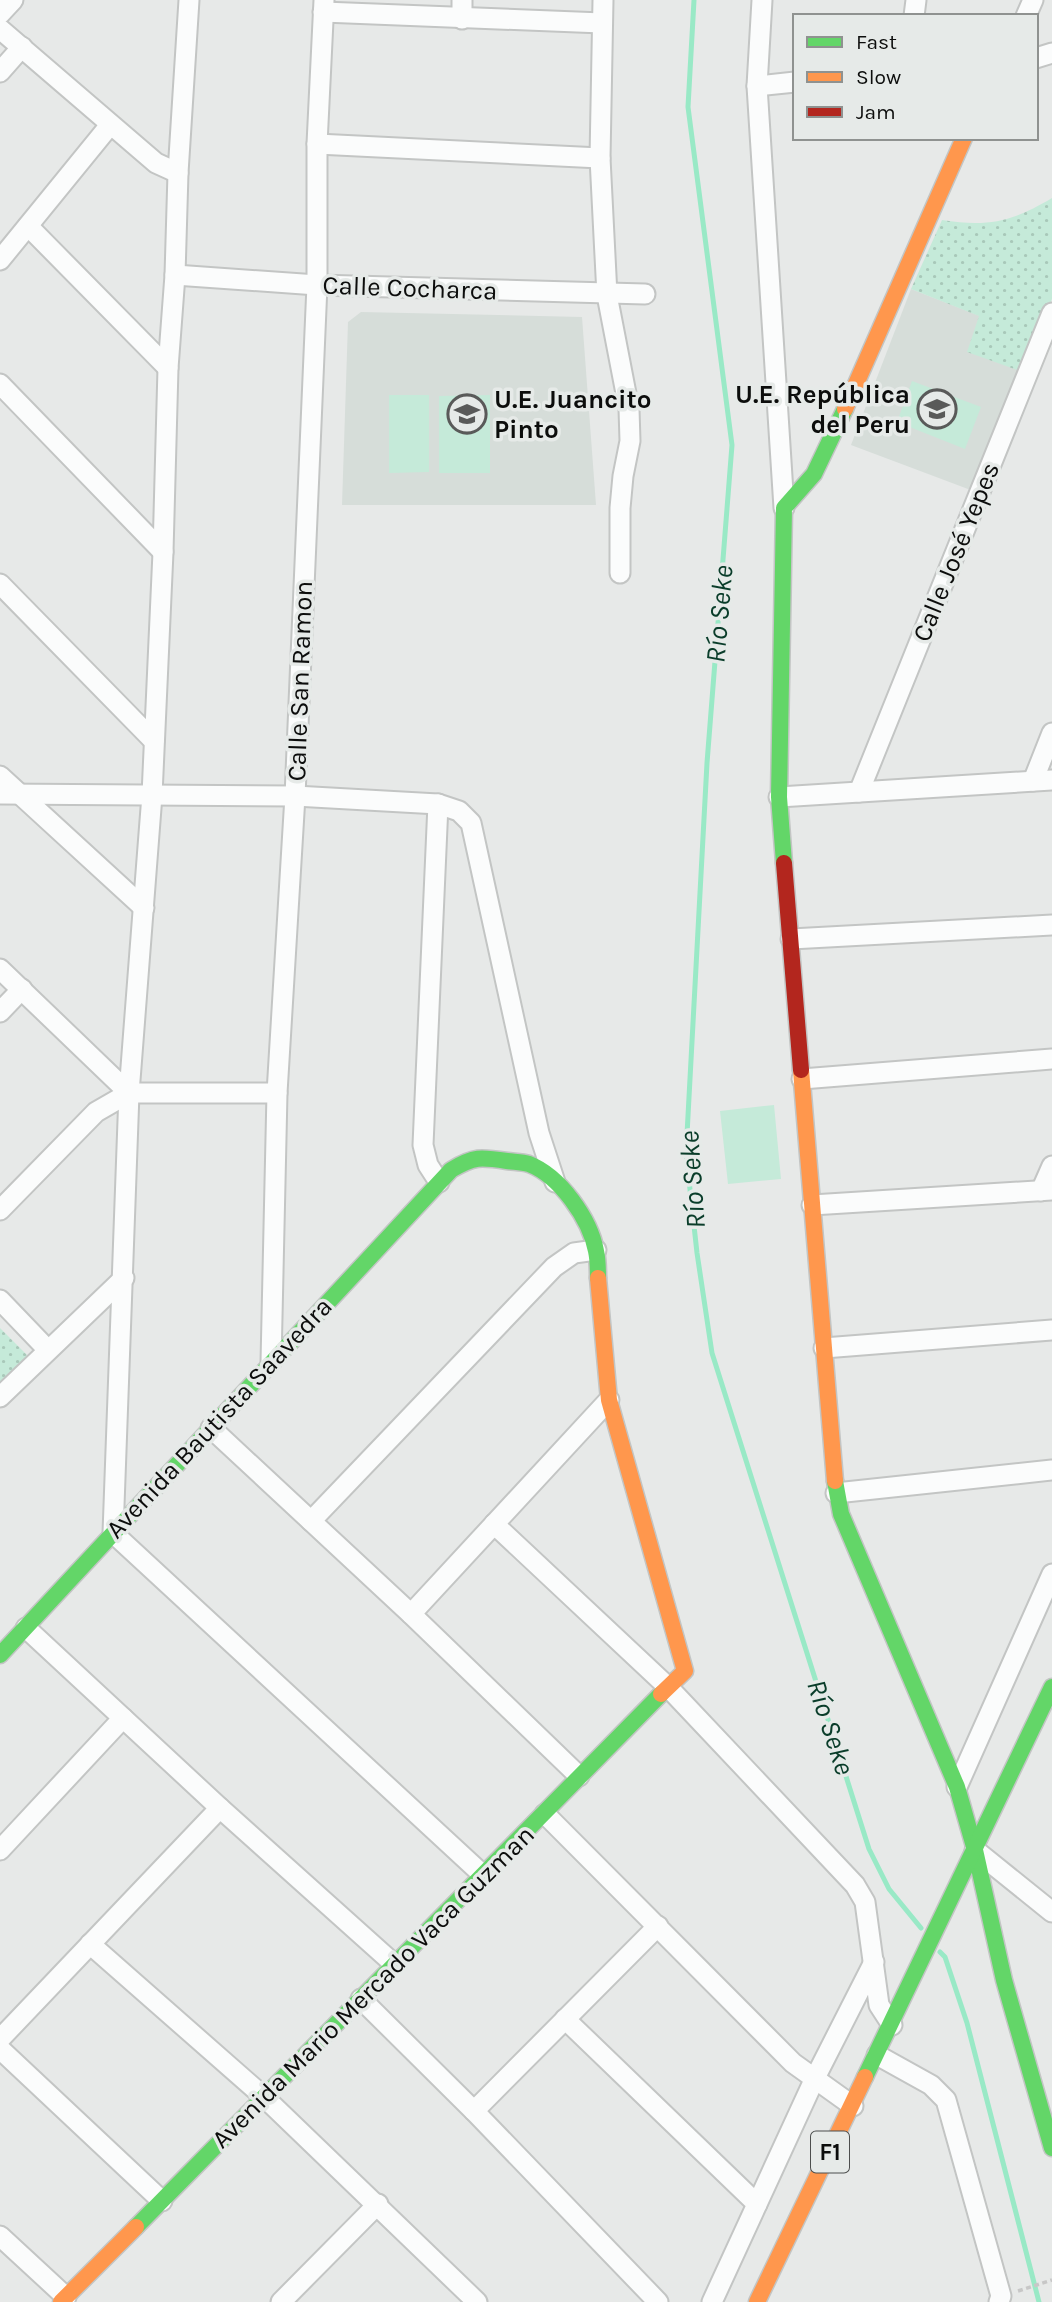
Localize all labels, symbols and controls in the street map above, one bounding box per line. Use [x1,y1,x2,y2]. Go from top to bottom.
legend [793,14,1038,140]
text: Fast [856,30,897,54]
text: Slow [856,65,901,89]
text: Jam [856,100,896,124]
street label: Calle Cocharca [322,269,498,307]
place label: U.E. República del Peru [735,379,910,440]
place label: U.E. Juancito Pinto [494,384,651,445]
school or university icon: U.E. República del Peru [916,388,958,430]
school or university icon: U.E. Juancito Pinto [446,393,488,435]
street label: Calle José Yepes [906,458,1006,646]
water label: Río Seke [698,564,740,664]
street label: Calle San Ramon [281,580,319,782]
water label: Río Seke [672,1130,712,1230]
street label: Avenida Bautista Saavedra [99,1291,339,1545]
water label: Río Seke [800,1675,862,1779]
street label: Avenida Mario Mercado Vaca Guzman [205,1819,541,2155]
road number: F1 [811,2132,849,2172]

